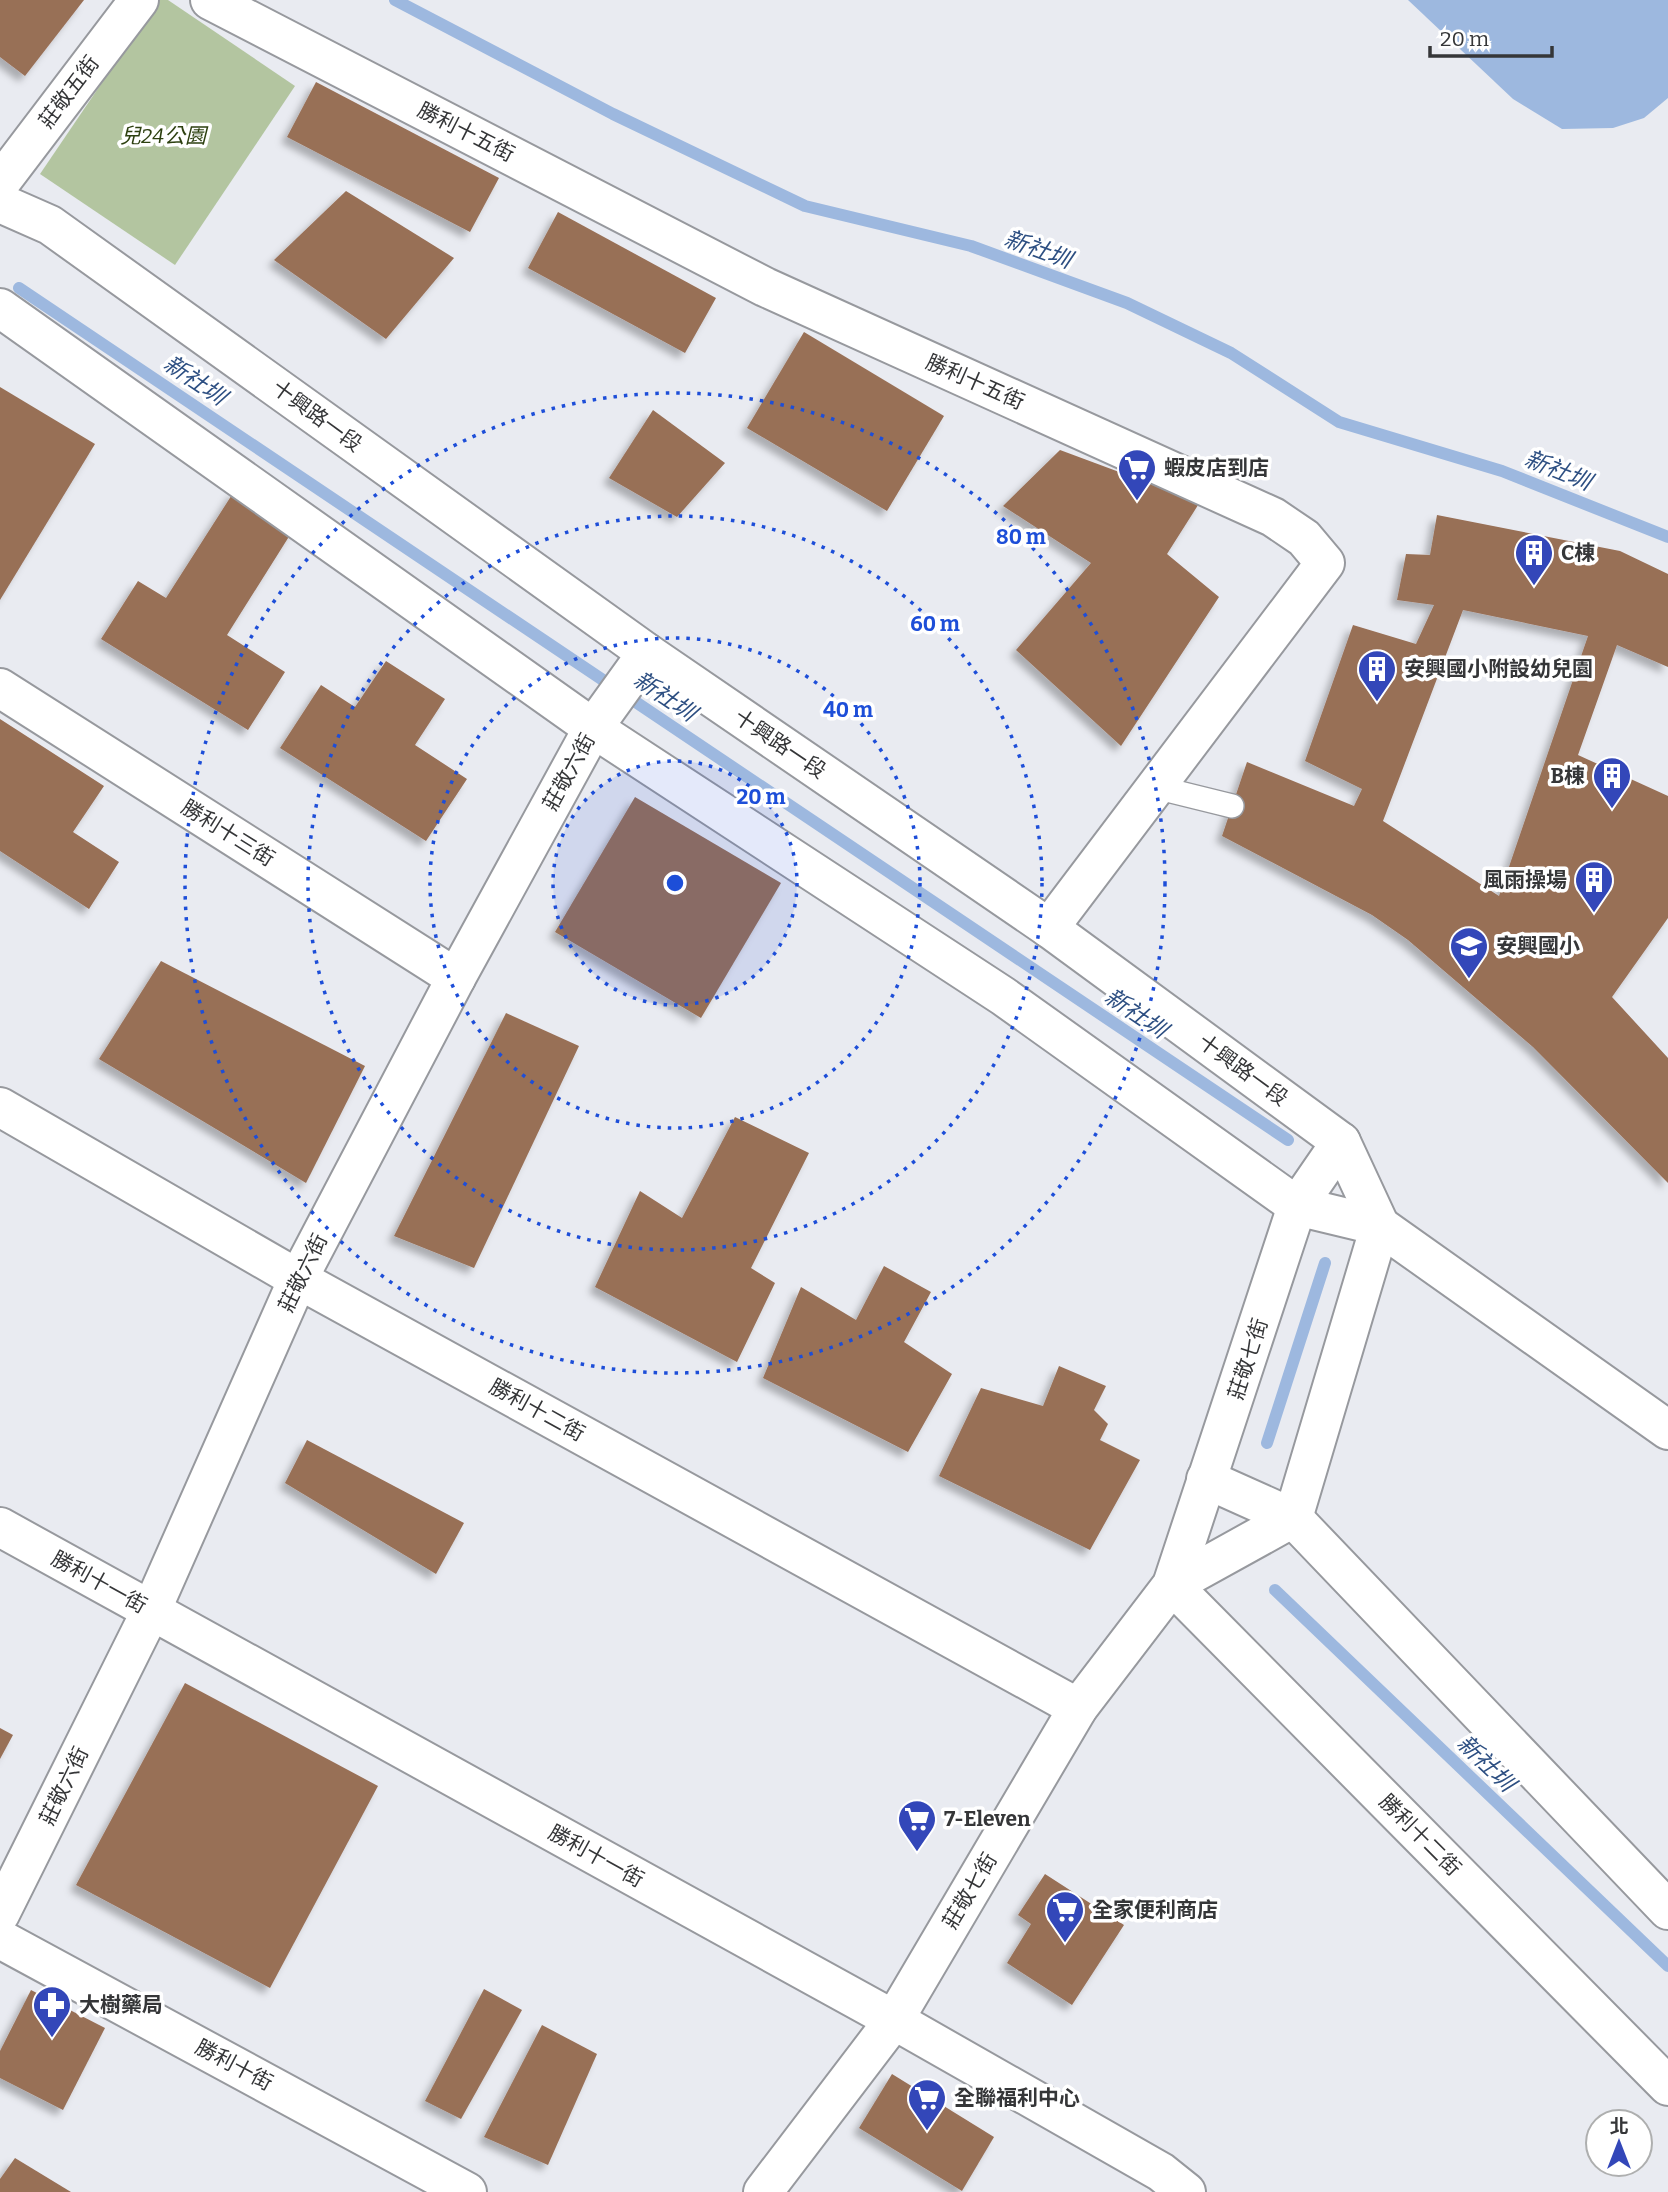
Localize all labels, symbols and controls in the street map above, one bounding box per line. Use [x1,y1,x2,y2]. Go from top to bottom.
scale bar [1430,14,1552,58]
text: 20 m [1440,26,1489,52]
street label: 莊敬五街 [33,51,105,133]
street label: 勝利十五街 [413,97,519,167]
park label: 兒24公園 [120,123,209,149]
water label: 新社圳 [1001,224,1078,275]
water label: 新社圳 [159,349,234,413]
street label: 勝利十五街 [922,349,1028,415]
street label: 十興路一段 [267,375,367,457]
water label: 新社圳 [1521,444,1598,497]
supermarket icon: 蝦皮店到店 [1116,447,1158,502]
place label: 蝦皮店到店 [1164,455,1269,481]
text: 80 m [996,524,1046,550]
building icon: C棟 [1513,532,1555,587]
place label: C棟 [1561,540,1595,566]
text: 60 m [910,611,960,637]
building icon: 安興國小附設幼兒園 [1356,648,1398,703]
place label: 安興國小附設幼兒園 [1404,656,1593,682]
water label: 新社圳 [629,665,704,729]
text: 40 m [823,697,873,723]
street label: 十興路一段 [729,704,831,784]
street label: 莊敬六街 [537,729,601,815]
building icon: B棟 [1591,755,1633,810]
place label: B棟 [1550,763,1585,789]
text: 20 m [737,784,785,810]
street label: 勝利十三街 [177,794,279,872]
building icon: 風雨操場 [1573,859,1615,914]
place label: 風雨操場 [1483,867,1567,893]
centre of rings [663,871,687,895]
school or university icon: 安興國小 [1448,925,1490,980]
place label: 安興國小 [1496,933,1580,959]
water label: 新社圳 [1100,982,1175,1046]
street label: 十興路一段 [1193,1029,1293,1111]
street label: 莊敬六街 [273,1230,333,1316]
street label: 莊敬七街 [1223,1315,1273,1403]
street label: 勝利十二街 [485,1373,589,1447]
street label: 勝利十一街 [47,1545,151,1619]
water label: 新社圳 [1451,1729,1523,1799]
street label: 莊敬六街 [34,1743,94,1829]
street label: 勝利十二街 [1374,1789,1466,1881]
supermarket icon: 7-Eleven [896,1798,938,1853]
place label: 7-Eleven [944,1806,1031,1832]
street label: 勝利十一街 [544,1819,648,1893]
street label: 莊敬七街 [937,1848,1003,1934]
supermarket icon: 全家便利商店 [1044,1889,1086,1944]
place label: 全家便利商店 [1092,1897,1218,1923]
pharmacy icon: 大樹藥局 [31,1984,73,2039]
place label: 大樹藥局 [79,1992,163,2018]
street label: 勝利十街 [191,2034,277,2096]
supermarket icon: 全聯福利中心 [906,2077,948,2132]
place label: 全聯福利中心 [954,2085,1080,2111]
north arrow [1584,2108,1654,2178]
text: 北 [1609,2115,1629,2138]

